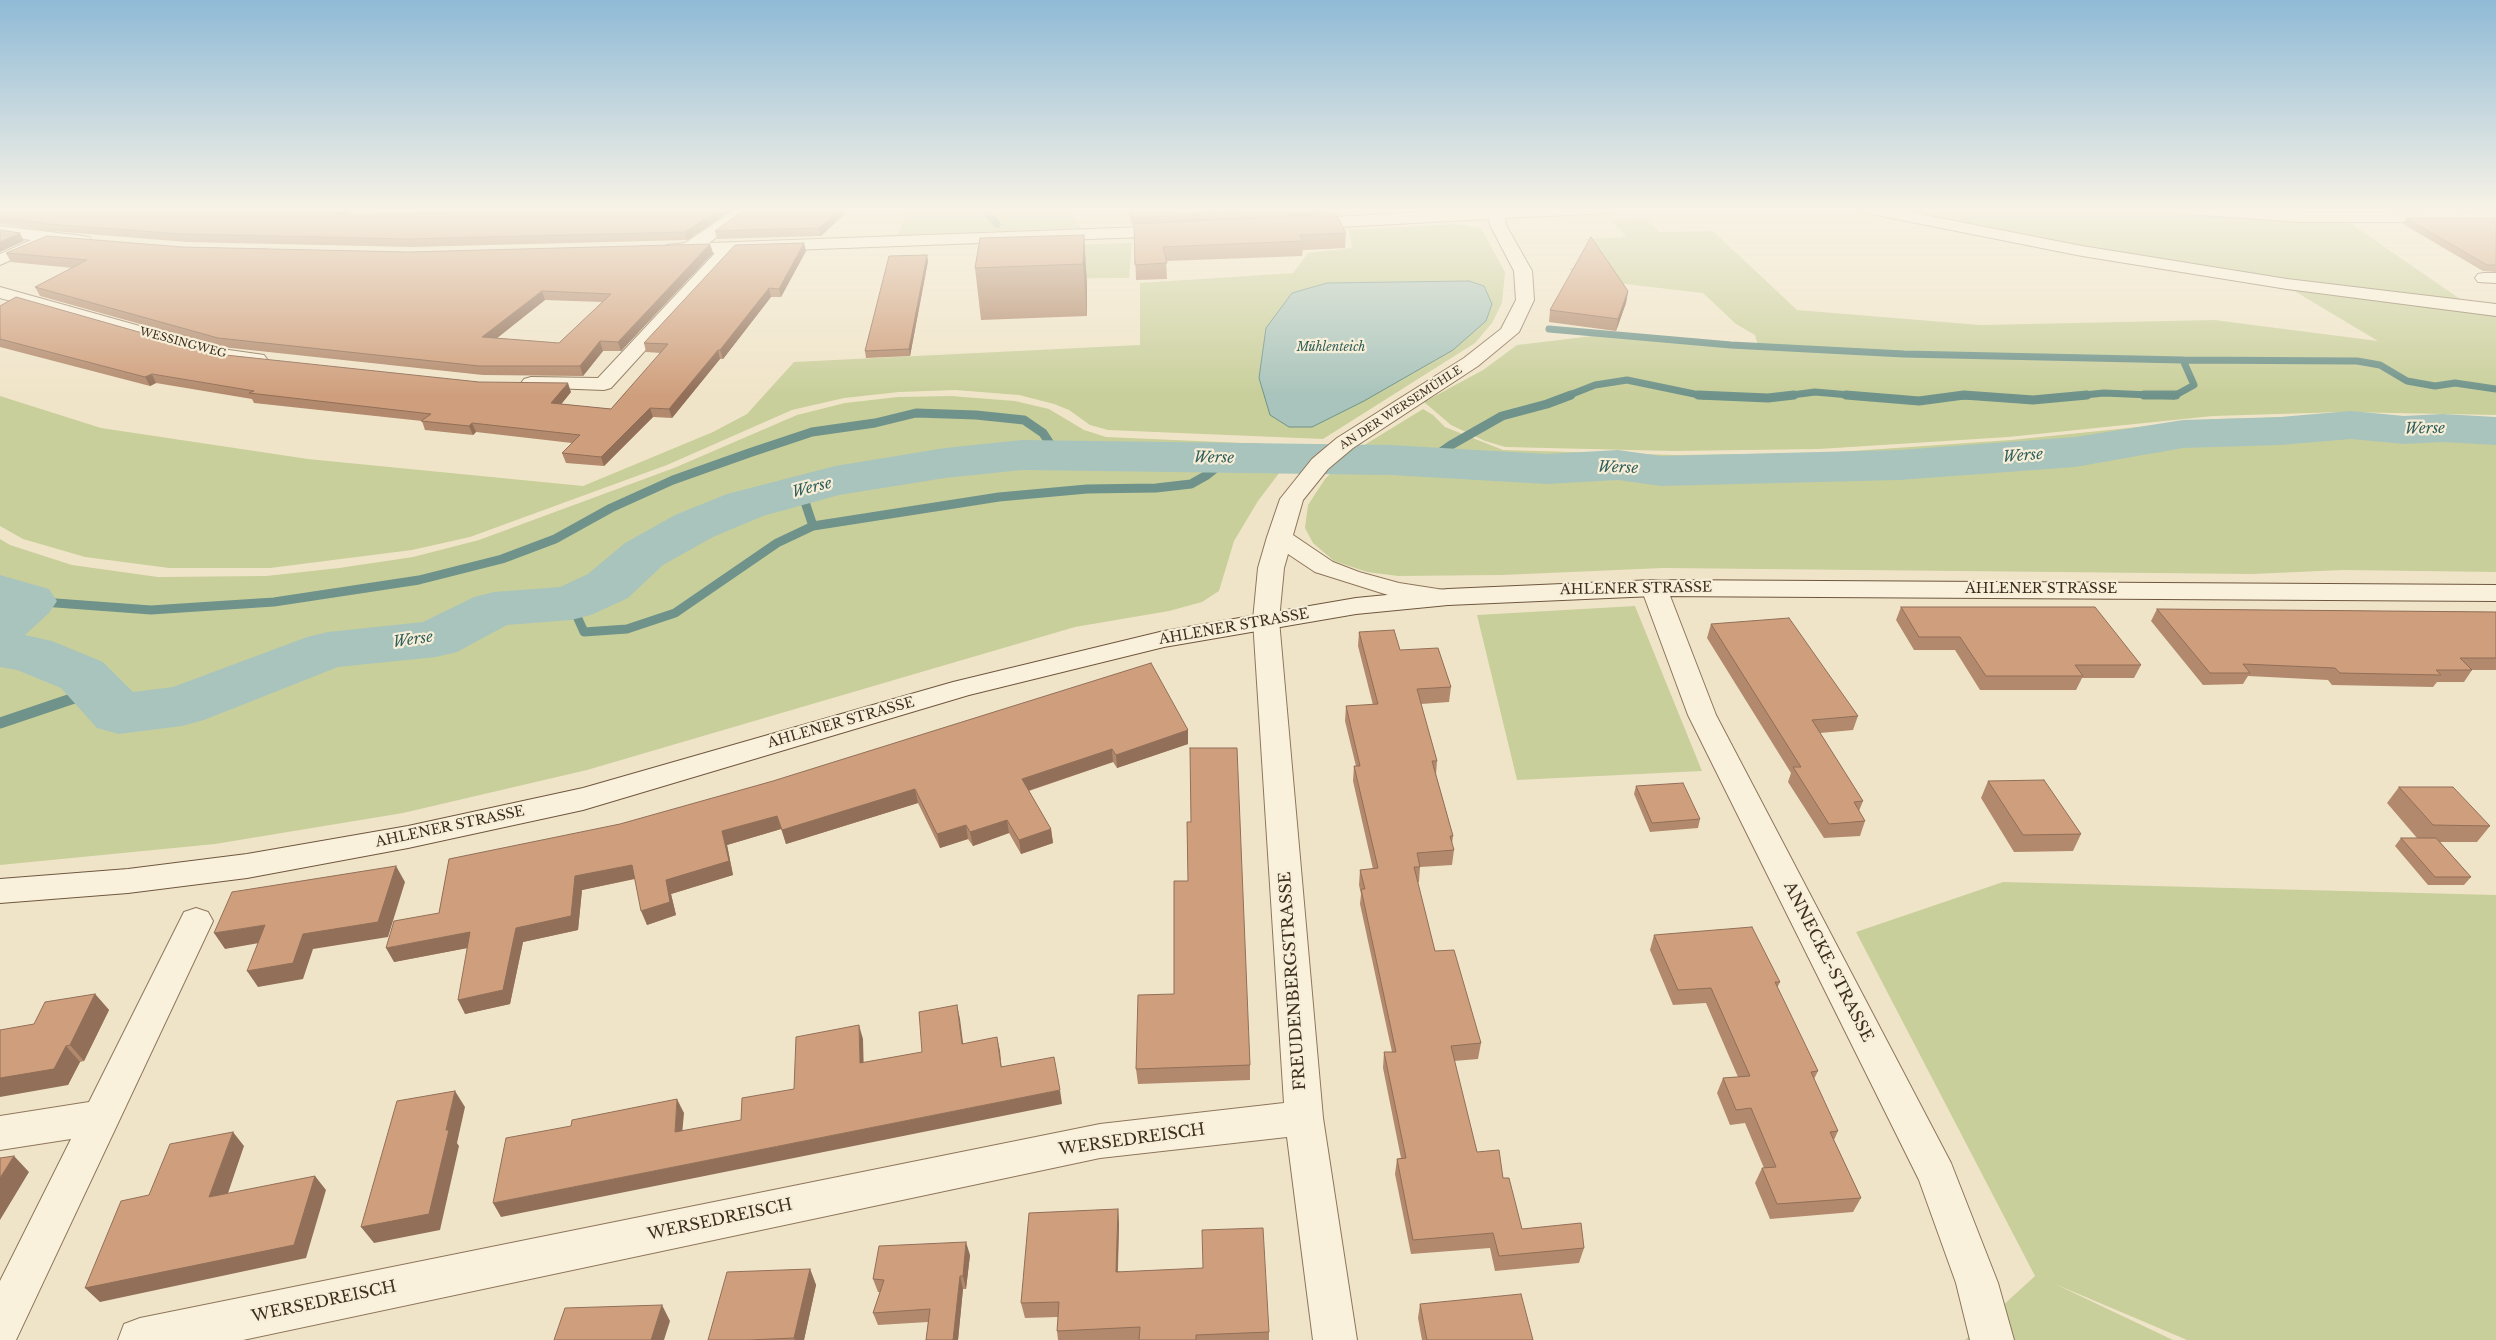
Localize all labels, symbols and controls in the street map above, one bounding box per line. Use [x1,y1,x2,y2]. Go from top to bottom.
street label: WESSINGWEG [138,325,228,361]
water label: Mühlenteich [1297,341,1365,355]
street label: AN DER WERSEMÜHLE [1337,363,1465,453]
water label: Werse [2405,420,2445,438]
water label: Werse [2002,446,2044,466]
water label: Werse [1194,449,1234,467]
water label: Werse [1598,458,1638,478]
water label: Werse [790,474,834,502]
street label: AHLENER STRASSE [1560,579,1712,599]
street label: AHLENER STRASSE [1965,581,2117,597]
street label: AHLENER STRASSE [1158,606,1310,648]
water label: Werse [392,628,434,652]
street label: AHLENER STRASSE [766,694,916,752]
street label: AHLENER STRASSE [374,803,526,851]
street label: FREUDENBERGSTRASSE [1276,871,1310,1091]
street label: ANNECKE-STRASSE [1779,879,1877,1045]
street label: WERSEDREISCH [1058,1120,1206,1160]
street label: WERSEDREISCH [646,1195,794,1245]
street label: WERSEDREISCH [250,1277,398,1327]

